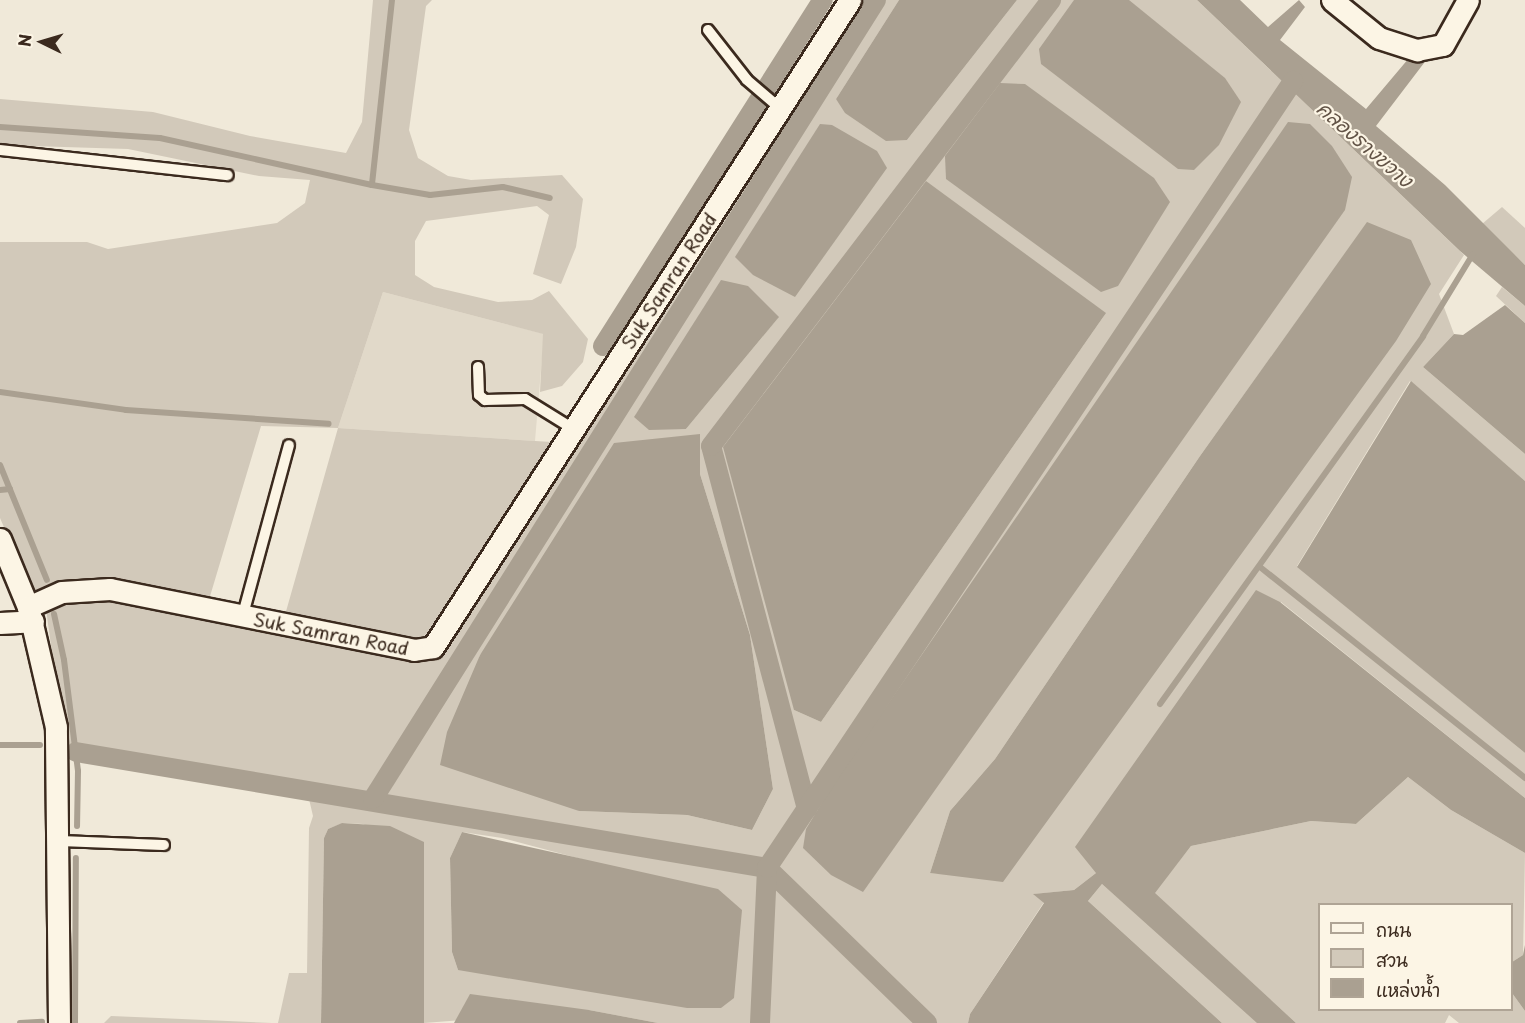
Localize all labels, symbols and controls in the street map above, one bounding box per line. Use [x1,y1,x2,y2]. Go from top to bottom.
north arrow [12,12,72,72]
text: N [12,33,37,48]
water label: คลองรางขวาง [1312,96,1418,192]
street label: Suk Samran Road [617,210,721,352]
street label: Suk Samran Road [252,608,410,660]
legend [1318,903,1513,1011]
text: ถนน [1376,916,1411,943]
text: สวน [1376,946,1408,973]
text: แหล่งน้ำ [1376,976,1440,1003]

